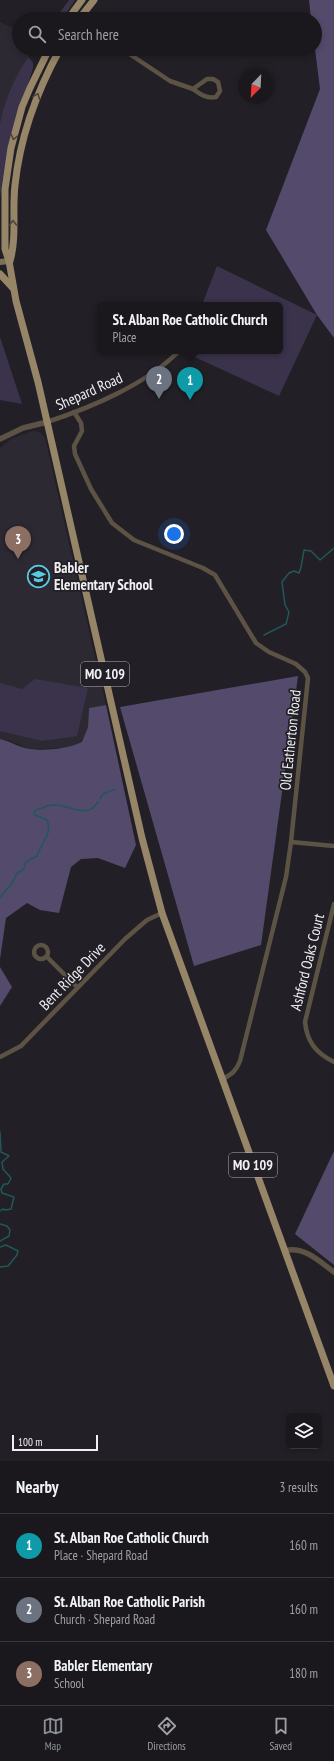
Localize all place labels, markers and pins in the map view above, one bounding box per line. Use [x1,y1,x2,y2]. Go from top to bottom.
pin: 2 [146,366,172,399]
pin: 1 [177,367,203,400]
pin: 3 [5,526,31,559]
place label: Babler Elementary School [54,558,153,594]
school or university icon: Babler Elementary School [25,563,51,589]

